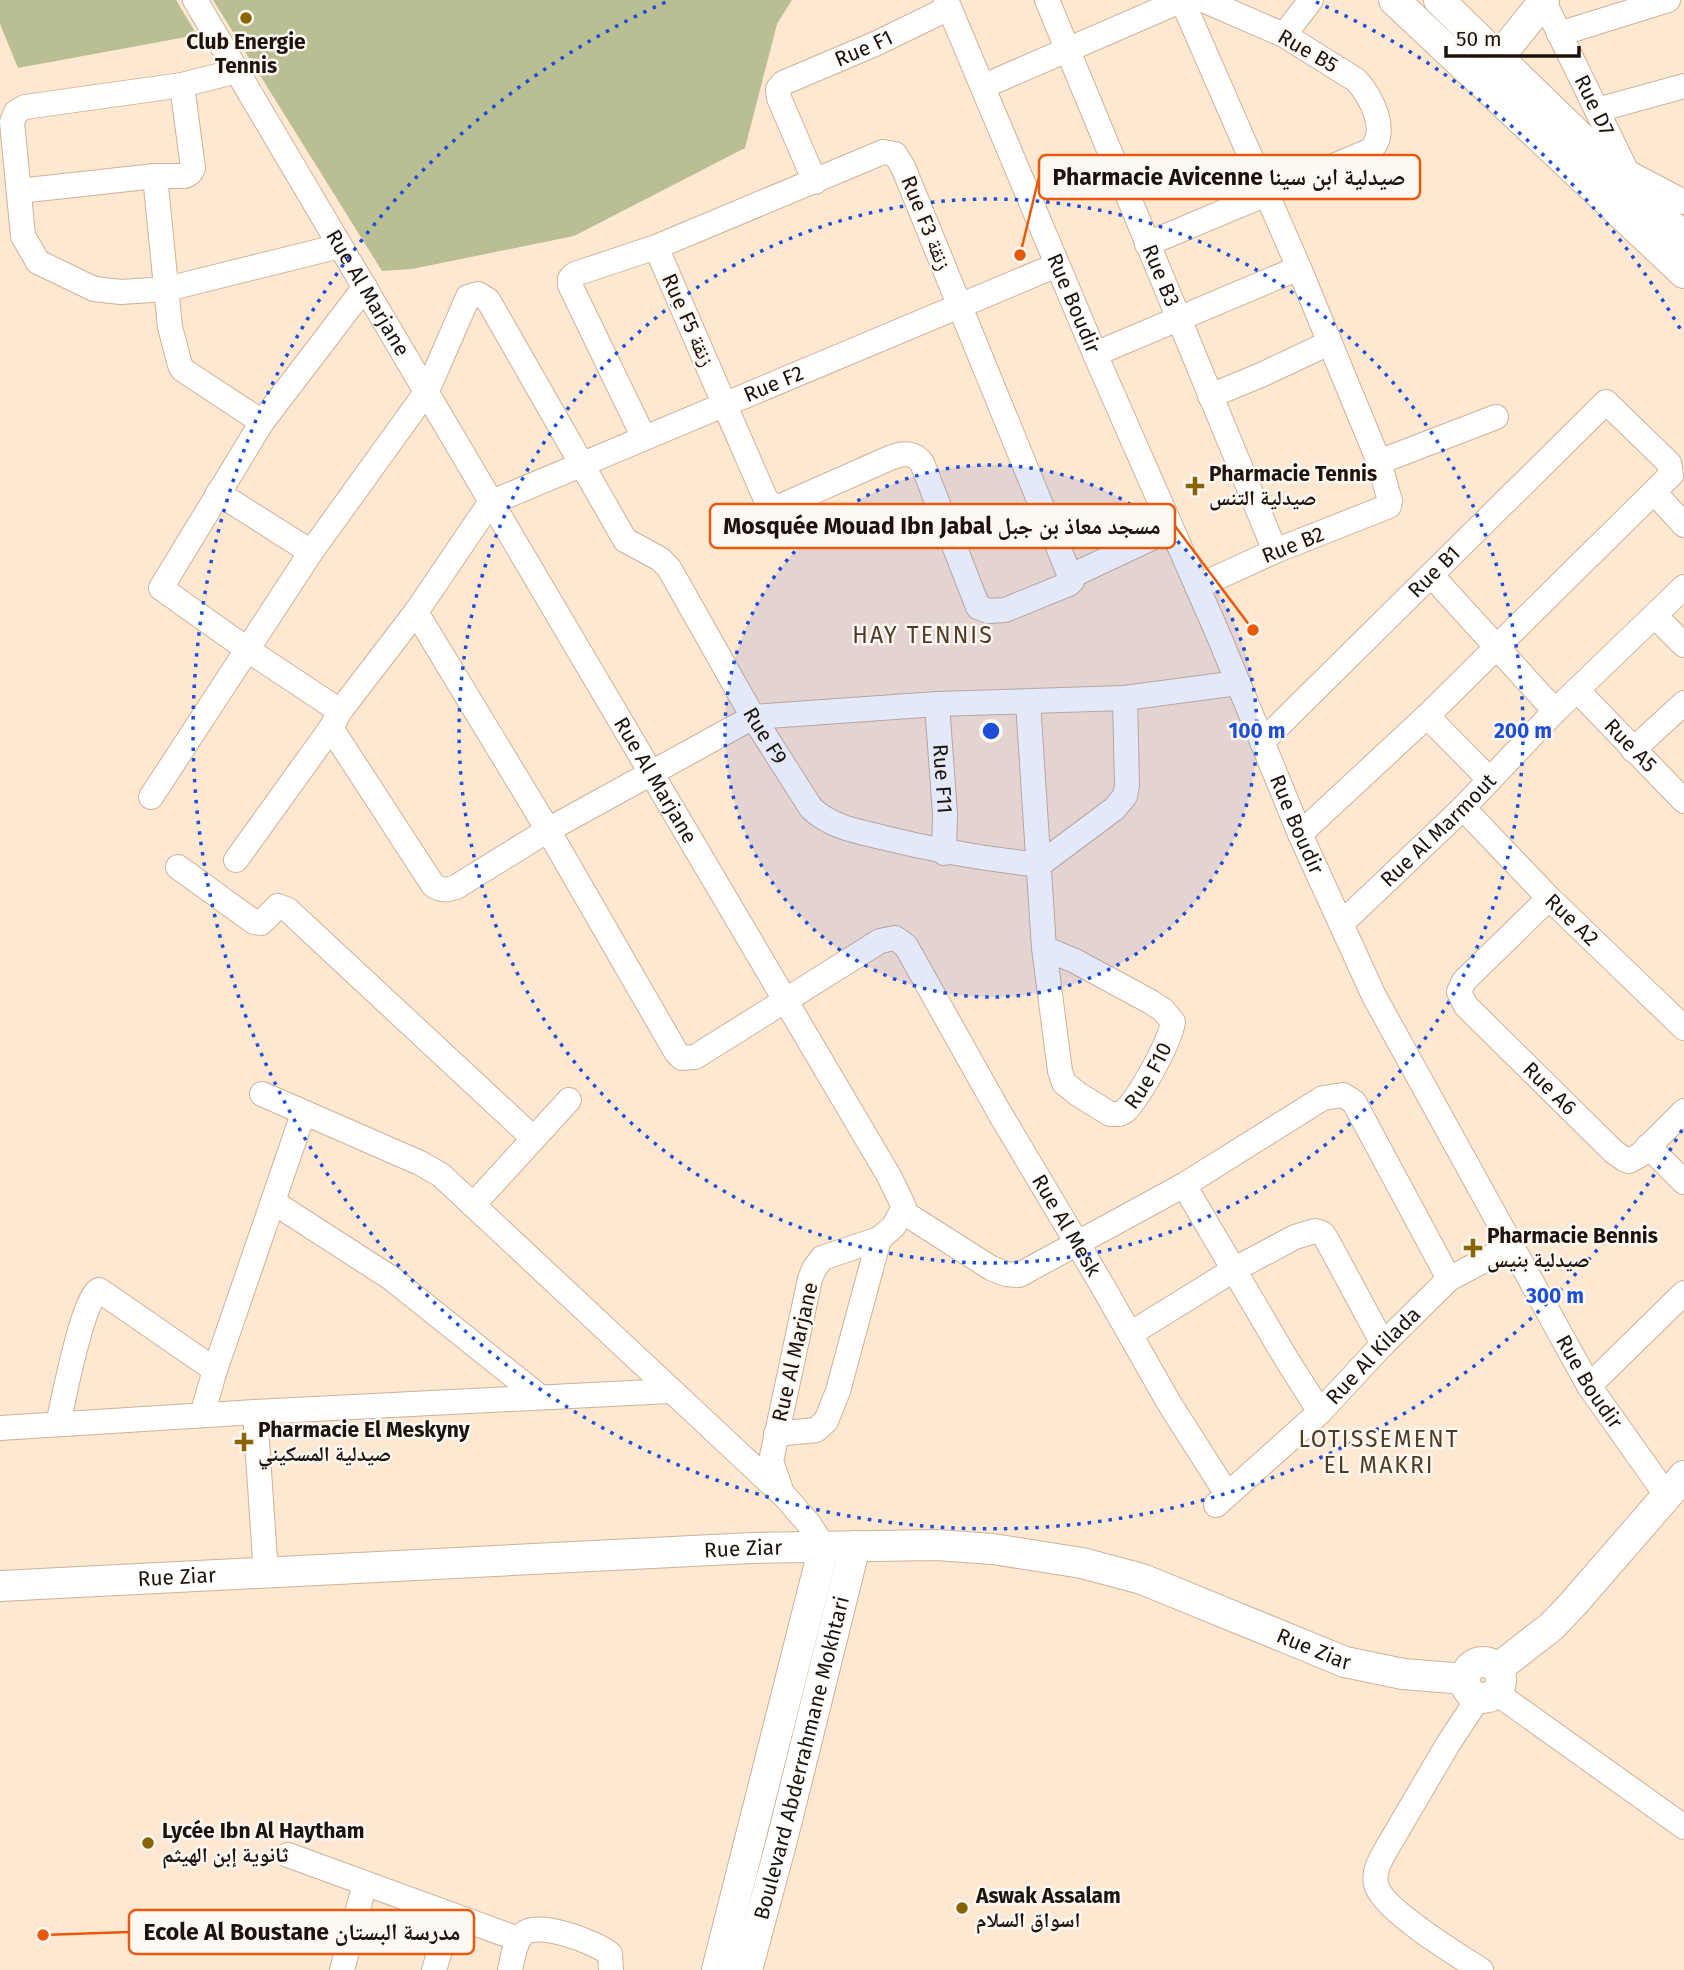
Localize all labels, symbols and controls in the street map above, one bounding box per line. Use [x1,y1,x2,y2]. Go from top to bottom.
marker: Club Energie Tennis [238,10,254,26]
scale bar [1446,14,1579,58]
street label: Rue B5 [1273,23,1343,79]
street label: Rue F1 [831,24,897,73]
text: 50 m [1456,26,1502,52]
place label: Club Energie Tennis [186,29,306,79]
street label: Rue D7 [1569,70,1620,140]
callout: Pharmacie Avicenne صيدلية ابن سينا [1039,155,1420,199]
text: Pharmacie Avicenne صيدلية ابن سينا [1053,163,1405,191]
street label: Rue F3 زنقة [895,172,957,274]
street label: Rue Al Marjane [320,225,415,361]
street label: Rue B3 [1136,240,1185,310]
street label: Rue Boudir [1041,249,1106,357]
street label: Rue F5 زنقة [656,269,720,371]
street label: Rue F2 [740,360,807,408]
place label: Pharmacie Tennis صيدلية التنس [1209,461,1377,511]
marker: Pharmacie Tennis صيدلية التنس [1187,478,1203,494]
callout: Mosquée Mouad Ibn Jabal مسجد معاذ بن جبل [710,504,1175,548]
text: Mosquée Mouad Ibn Jabal مسجد معاذ بن جبل [723,512,1161,540]
street label: Rue B2 [1258,521,1328,569]
street label: Rue B1 [1403,540,1466,603]
district label: HAY TENNIS [852,621,994,649]
street label: Rue F9 [737,703,793,769]
street label: Rue Al Marjane [608,712,703,848]
street label: Rue A5 [1599,713,1662,778]
text: 100 m [1228,718,1286,744]
text: 200 m [1494,718,1552,744]
centre of rings [979,719,1003,743]
street label: Rue F11 [927,743,958,814]
street label: Rue Al Marmout [1375,768,1502,893]
street label: Rue Boudir [1264,771,1330,878]
street label: Rue A2 [1539,888,1604,952]
street label: Rue F10 [1119,1038,1178,1114]
street label: Rue A6 [1517,1056,1582,1121]
street label: Rue Al Mesk [1026,1170,1107,1281]
place label: Pharmacie Bennis صيدلية بنيس [1487,1223,1658,1273]
marker: Pharmacie Bennis صيدلية بنيس [1465,1240,1481,1256]
street label: Rue Al Marjane [766,1280,824,1424]
text: 300 m [1525,1283,1584,1309]
street label: Rue Al Kilada [1320,1301,1426,1410]
street label: Rue Boudir [1550,1330,1628,1434]
place label: Pharmacie El Meskyny صيدلية المسكيني [258,1417,470,1470]
district label: LOTISSEMENT EL MAKRI [1298,1425,1460,1479]
marker: Pharmacie El Meskyny صيدلية المسكيني [236,1434,252,1450]
street label: Rue Ziar [703,1535,782,1563]
street label: Rue Ziar [137,1562,217,1592]
street label: Boulevard Abderrahmane Mokhtari [748,1593,855,1923]
street label: Rue Ziar [1273,1622,1353,1676]
place label: Lycée Ibn Al Haytham ثانوية إبن الهيثم [162,1818,365,1869]
marker: Lycée Ibn Al Haytham ثانوية إبن الهيثم [140,1835,156,1851]
place label: Aswak Assalam اسواق السلام [975,1883,1121,1934]
marker: Aswak Assalam اسواق السلام [954,1900,970,1916]
callout: Ecole Al Boustane مدرسة البستان [129,1910,474,1954]
text: Ecole Al Boustane مدرسة البستان [144,1918,460,1946]

